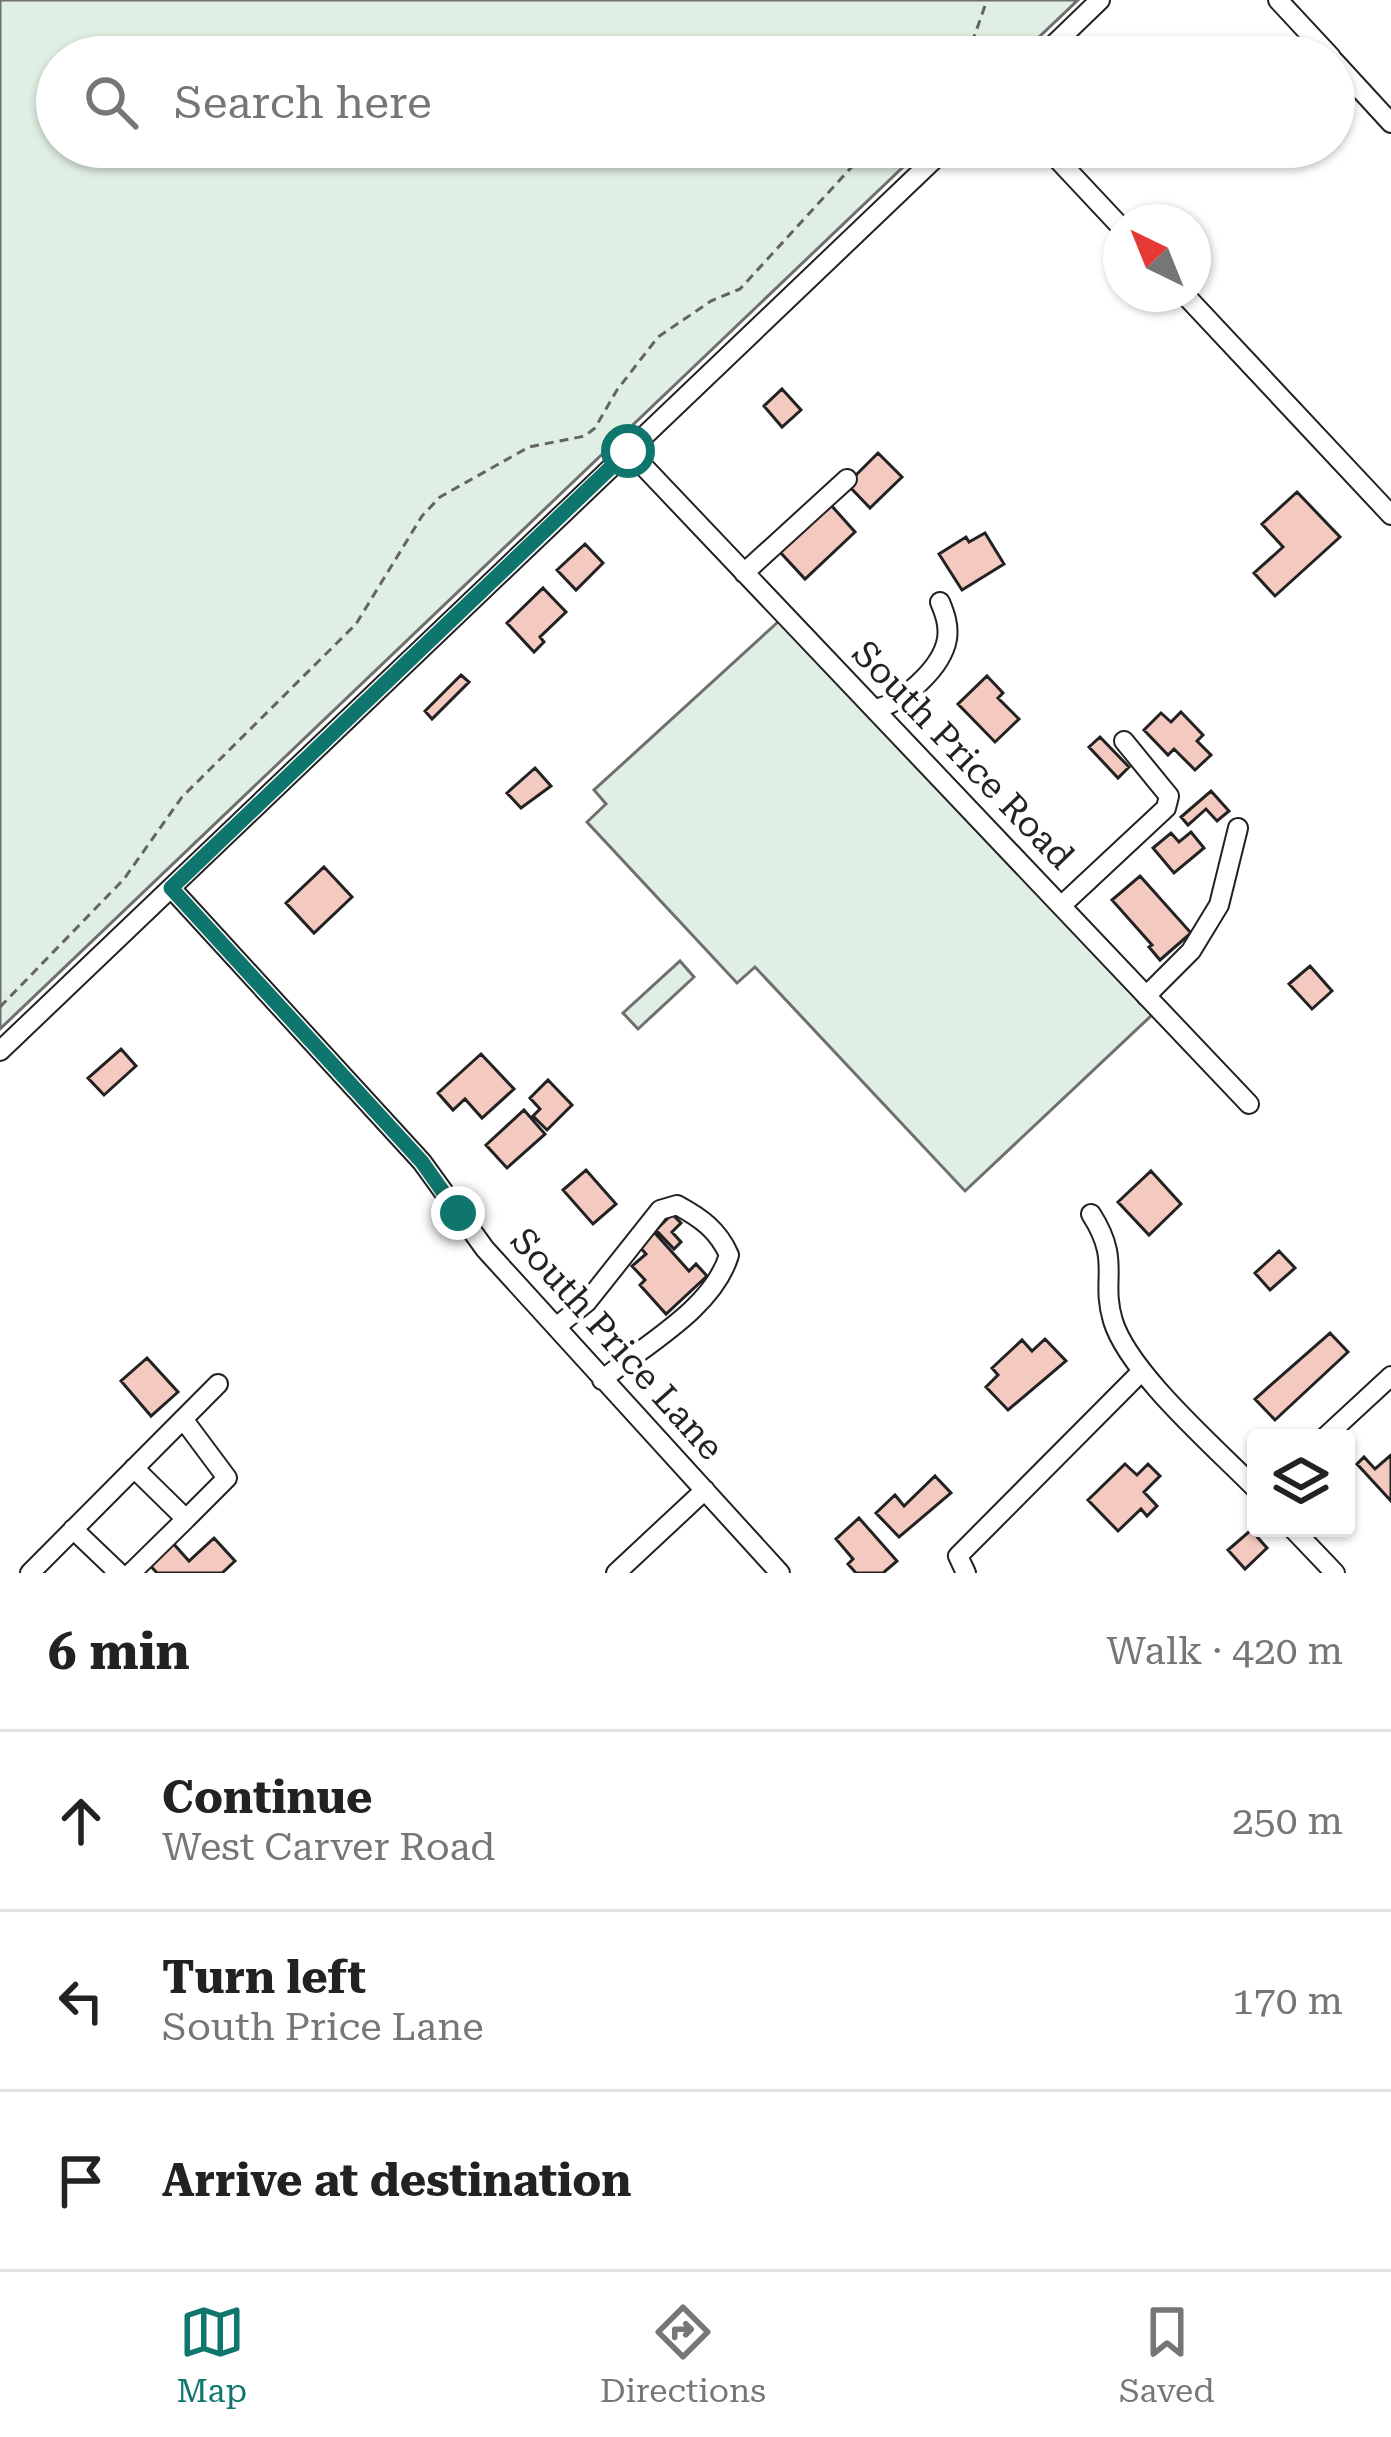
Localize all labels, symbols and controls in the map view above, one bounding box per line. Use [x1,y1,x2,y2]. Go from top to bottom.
search box [36,36,1355,168]
icon: search [78,69,144,135]
text: Search here [174,76,432,129]
north arrow [1103,204,1211,312]
route start [601,424,655,478]
street label: South Price Road [844,632,1082,878]
route end [431,1186,485,1240]
street label: South Price Lane [502,1220,732,1468]
map controls [1247,1429,1355,1537]
button: layers [1247,1429,1355,1537]
text: 6 min [48,1622,190,1681]
text: Walk · 420 m [1107,1628,1343,1674]
text: Continue [162,1771,373,1824]
icon: ahead [48,1788,114,1854]
text: 250 m [1232,1798,1343,1844]
text: West Carver Road [162,1824,495,1870]
text: Turn left [162,1951,366,2004]
icon: left [48,1968,114,2034]
text: 170 m [1232,1978,1343,2024]
text: South Price Lane [162,2004,484,2050]
icon: arrive [48,2148,114,2214]
text: Arrive at destination [162,2154,631,2207]
tab: Map [176,2299,247,2410]
tab: Directions [600,2299,766,2410]
tab: Saved [1119,2299,1215,2410]

